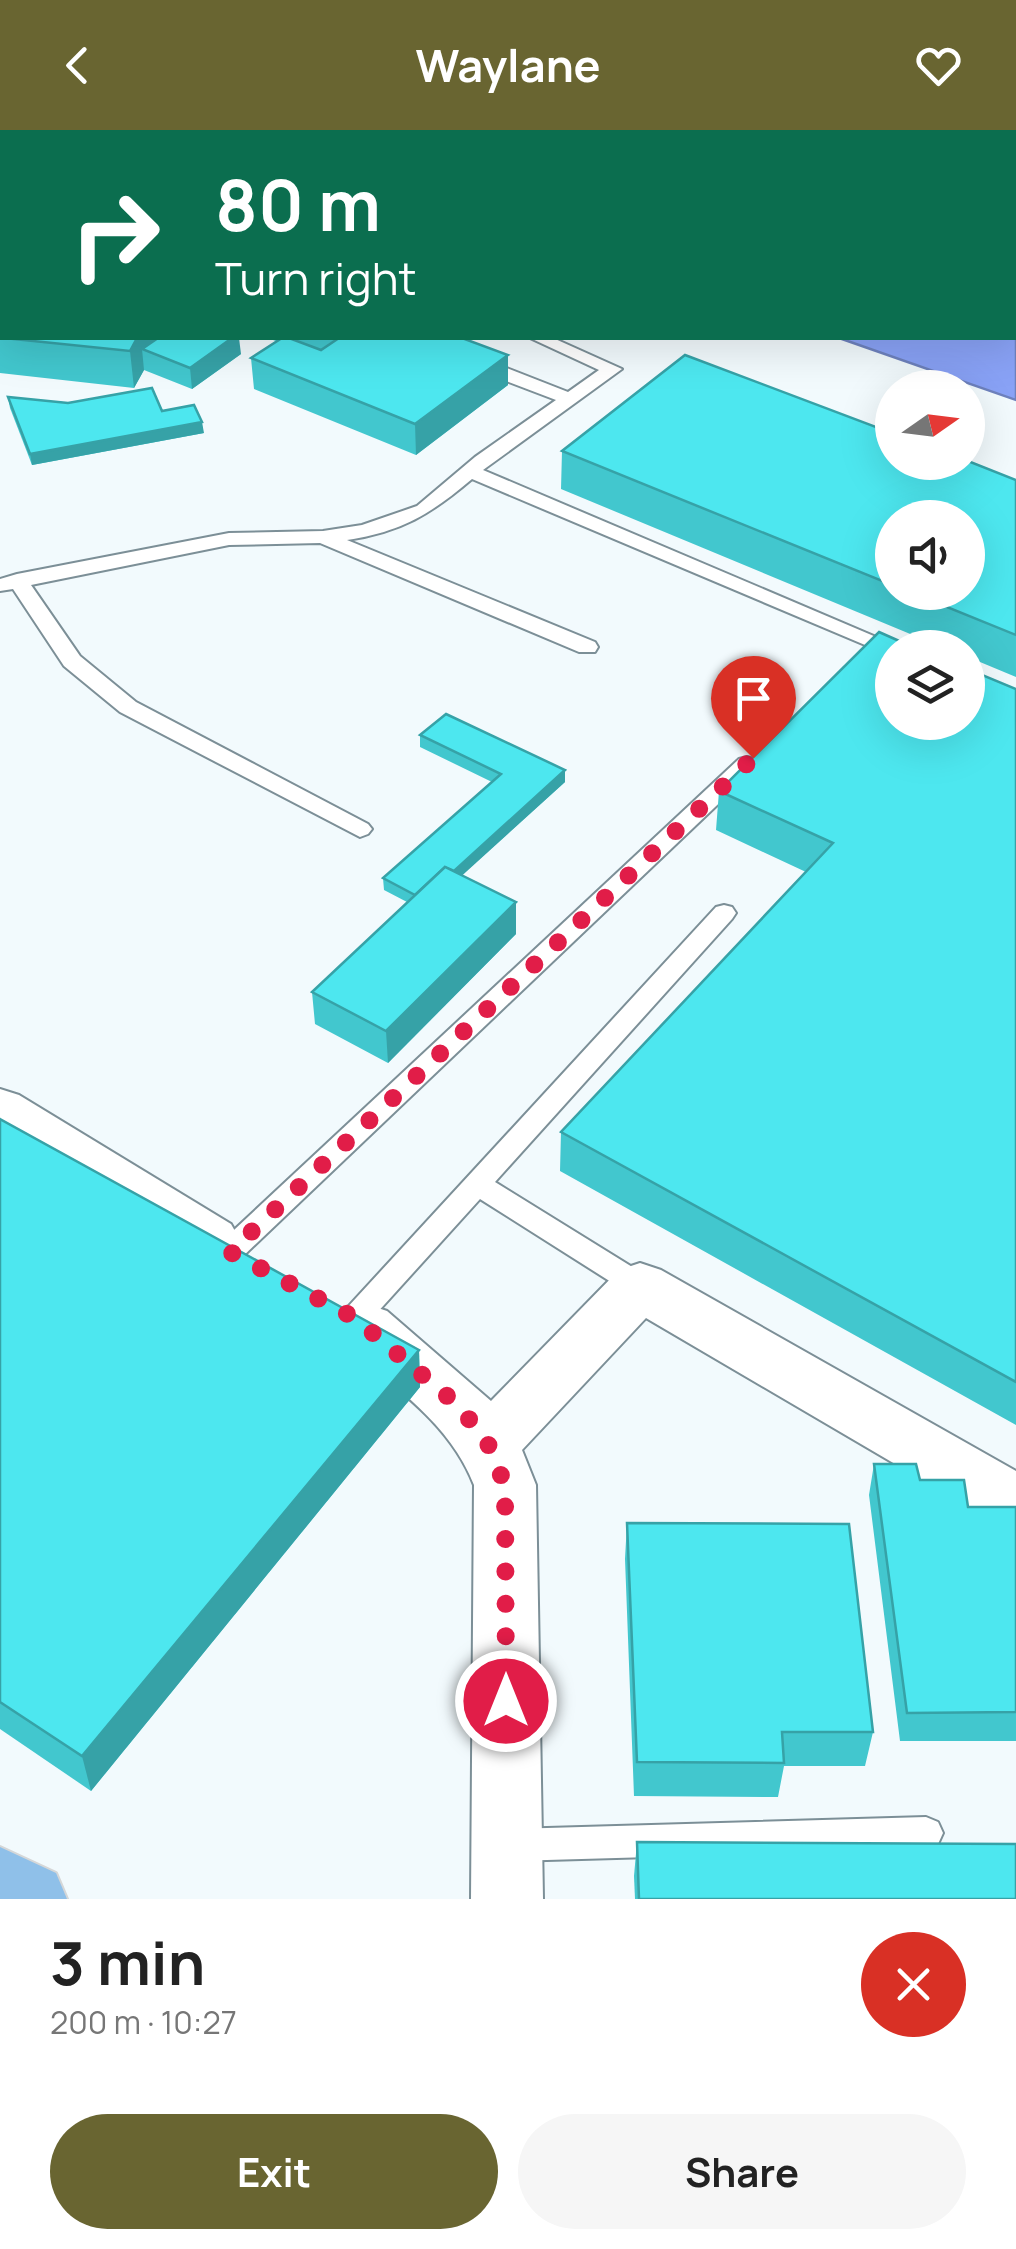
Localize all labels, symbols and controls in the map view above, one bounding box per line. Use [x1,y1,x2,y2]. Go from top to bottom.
text: Waylane [415,34,601,96]
icon: back [50,38,105,93]
icon: heart [911,38,966,93]
text: 80 m [215,156,381,252]
icon: right [50,170,180,300]
text: Turn right [215,247,416,309]
north arrow [875,370,985,480]
map controls [875,370,985,740]
button: sound [875,500,985,610]
button: layers [875,630,985,740]
pin [711,656,796,759]
icon: arrive [726,671,781,726]
position arrow [454,1649,558,1753]
text: 3 min [50,1921,205,2003]
button: close [861,1932,966,2037]
text: 200 m · 10:27 [50,2000,237,2044]
button: Exit [50,2114,498,2229]
button: Share [518,2114,966,2229]

